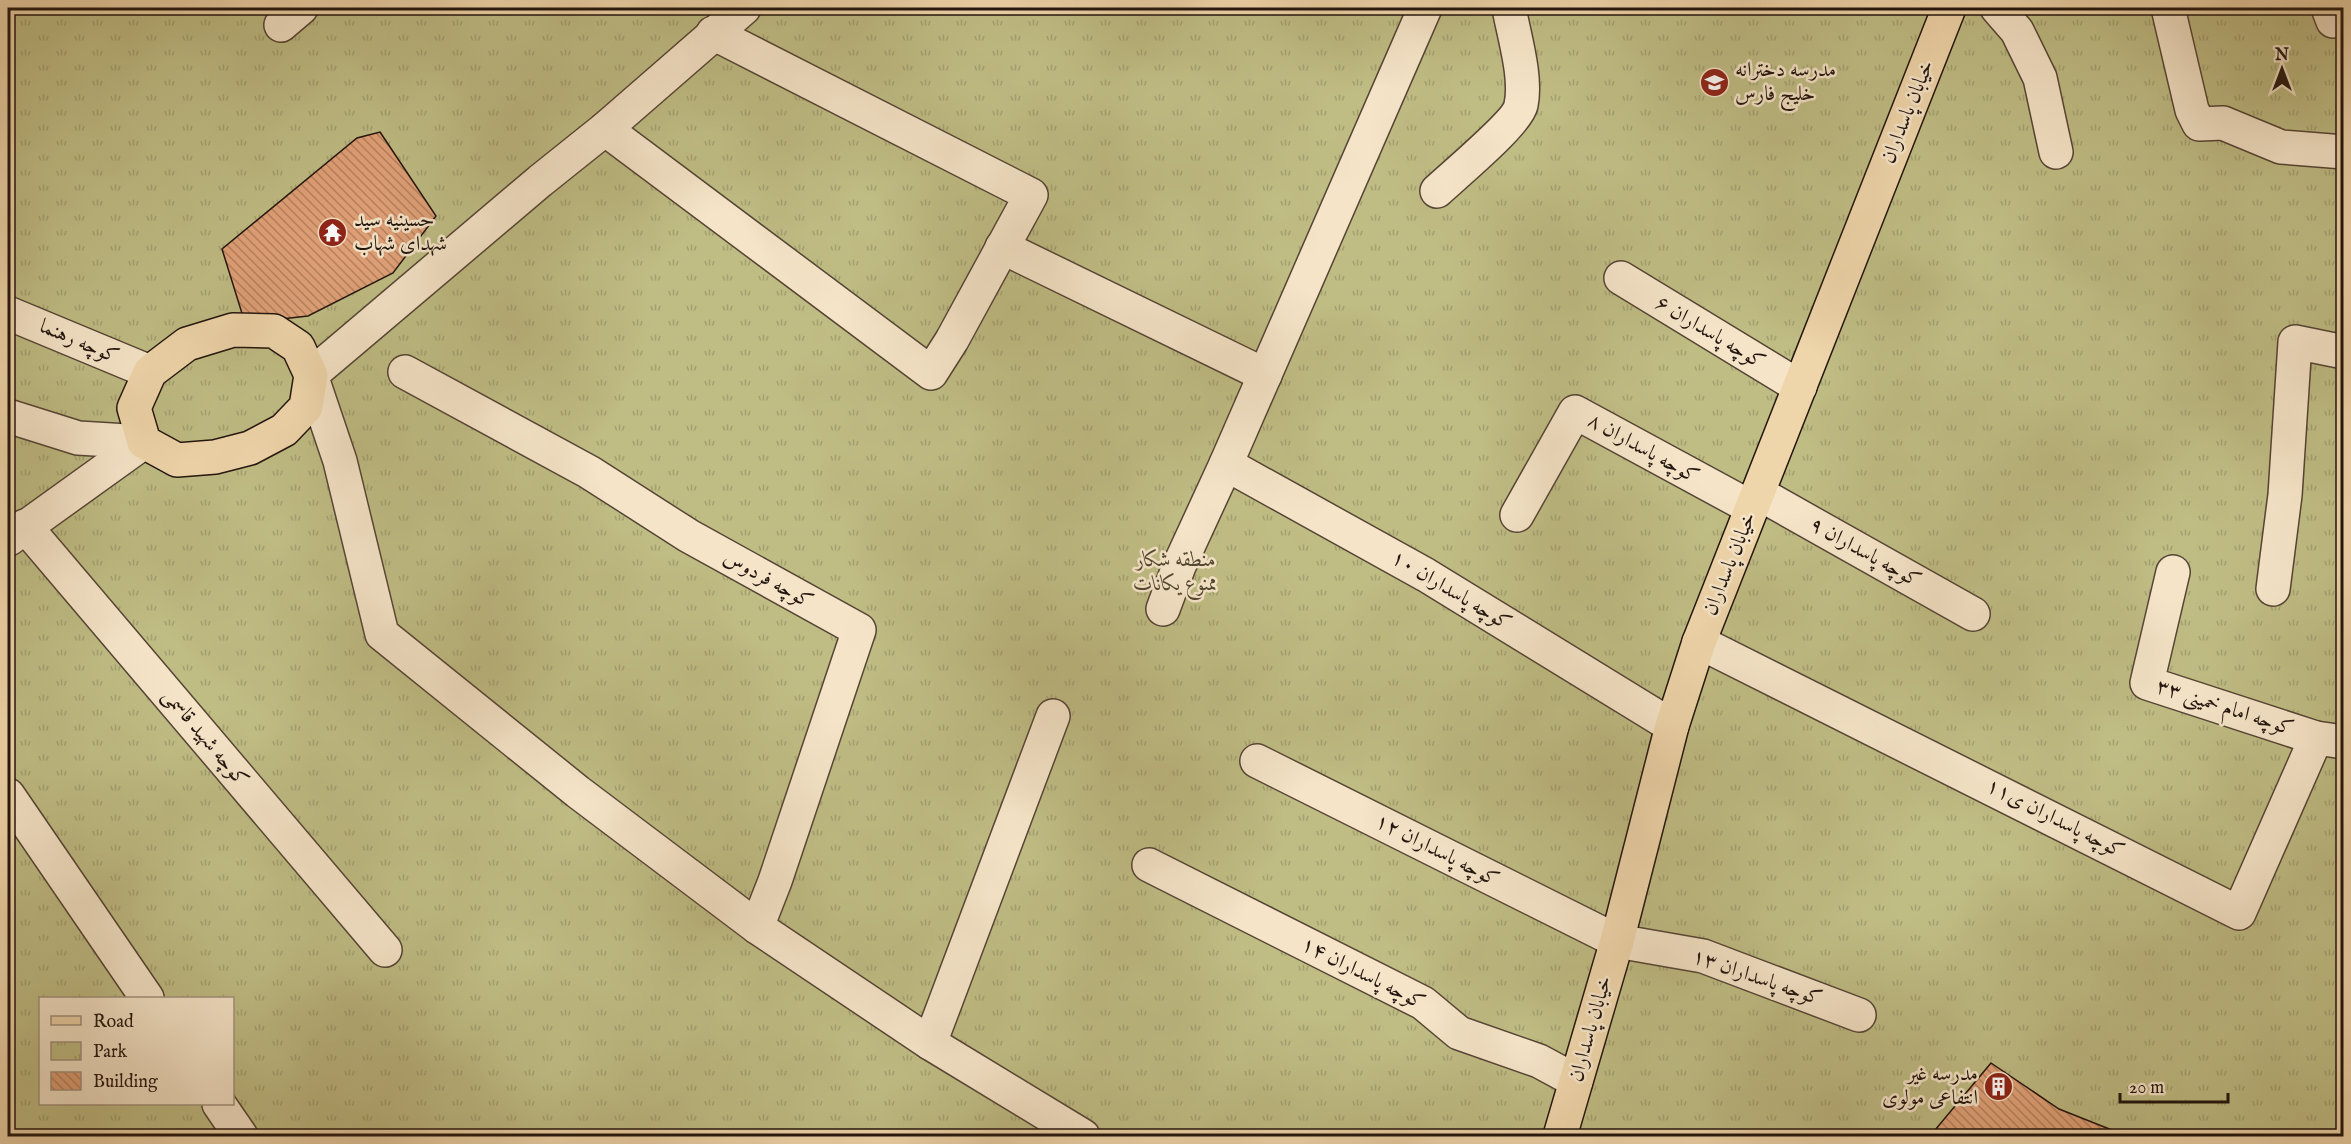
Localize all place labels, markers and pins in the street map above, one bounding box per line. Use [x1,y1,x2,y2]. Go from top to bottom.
place label: مدرسه دخترانه خلیج فارس [1735,57,1836,112]
school or university icon: مدرسه دخترانه خلیج فارس [1698,66,1730,98]
place label: حسینیه سید شهدای شهاب [354,207,447,258]
temple icon: حسینیه سید شهدای شهاب [317,216,349,248]
place label: مدرسه غیر انتفاعی مولوی [1882,1061,1978,1112]
building icon: مدرسه غیر انتفاعی مولوی [1983,1070,2015,1102]

